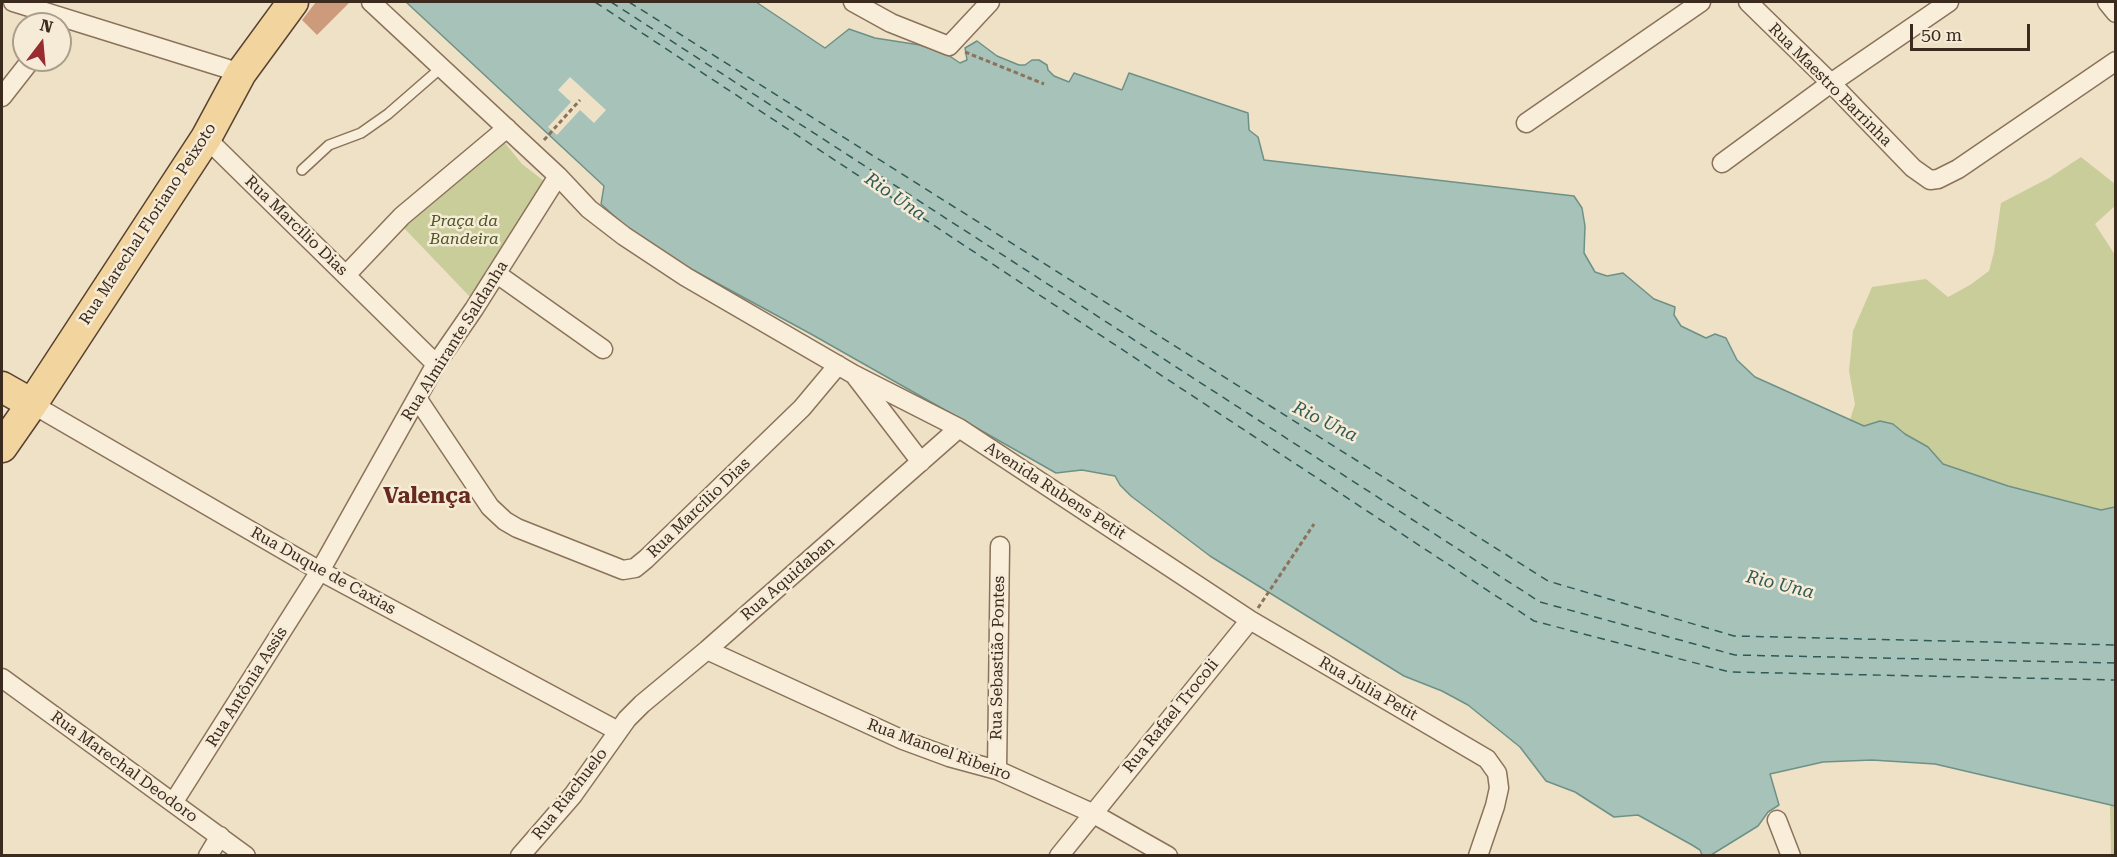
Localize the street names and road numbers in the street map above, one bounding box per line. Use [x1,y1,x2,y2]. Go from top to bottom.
street label: Rua Maestro Barrinha [1764,19,1896,151]
street label: Rua Marechal Floriano Peixoto [75,120,221,328]
street label: Rua Marcílio Dias [241,172,351,280]
street label: Rua Almirante Saldanha [398,257,512,425]
street label: Avenida Rubens Petit [981,438,1129,544]
street label: Rua Marcílio Dias [644,454,754,562]
street label: Rua Duque de Caxias [247,523,399,619]
street label: Rua Aquidaban [737,533,839,625]
street label: Rua Sebastião Pontes [987,576,1009,740]
street label: Rua Antônia Assis [202,623,292,751]
street label: Rua Julia Petit [1315,653,1421,725]
street label: Rua Rafael Trocoli [1119,655,1223,777]
street label: Rua Marechal Deodoro [47,707,201,827]
street label: Rua Manoel Ribeiro [864,715,1014,785]
street label: Rua Riachuelo [528,744,612,844]

